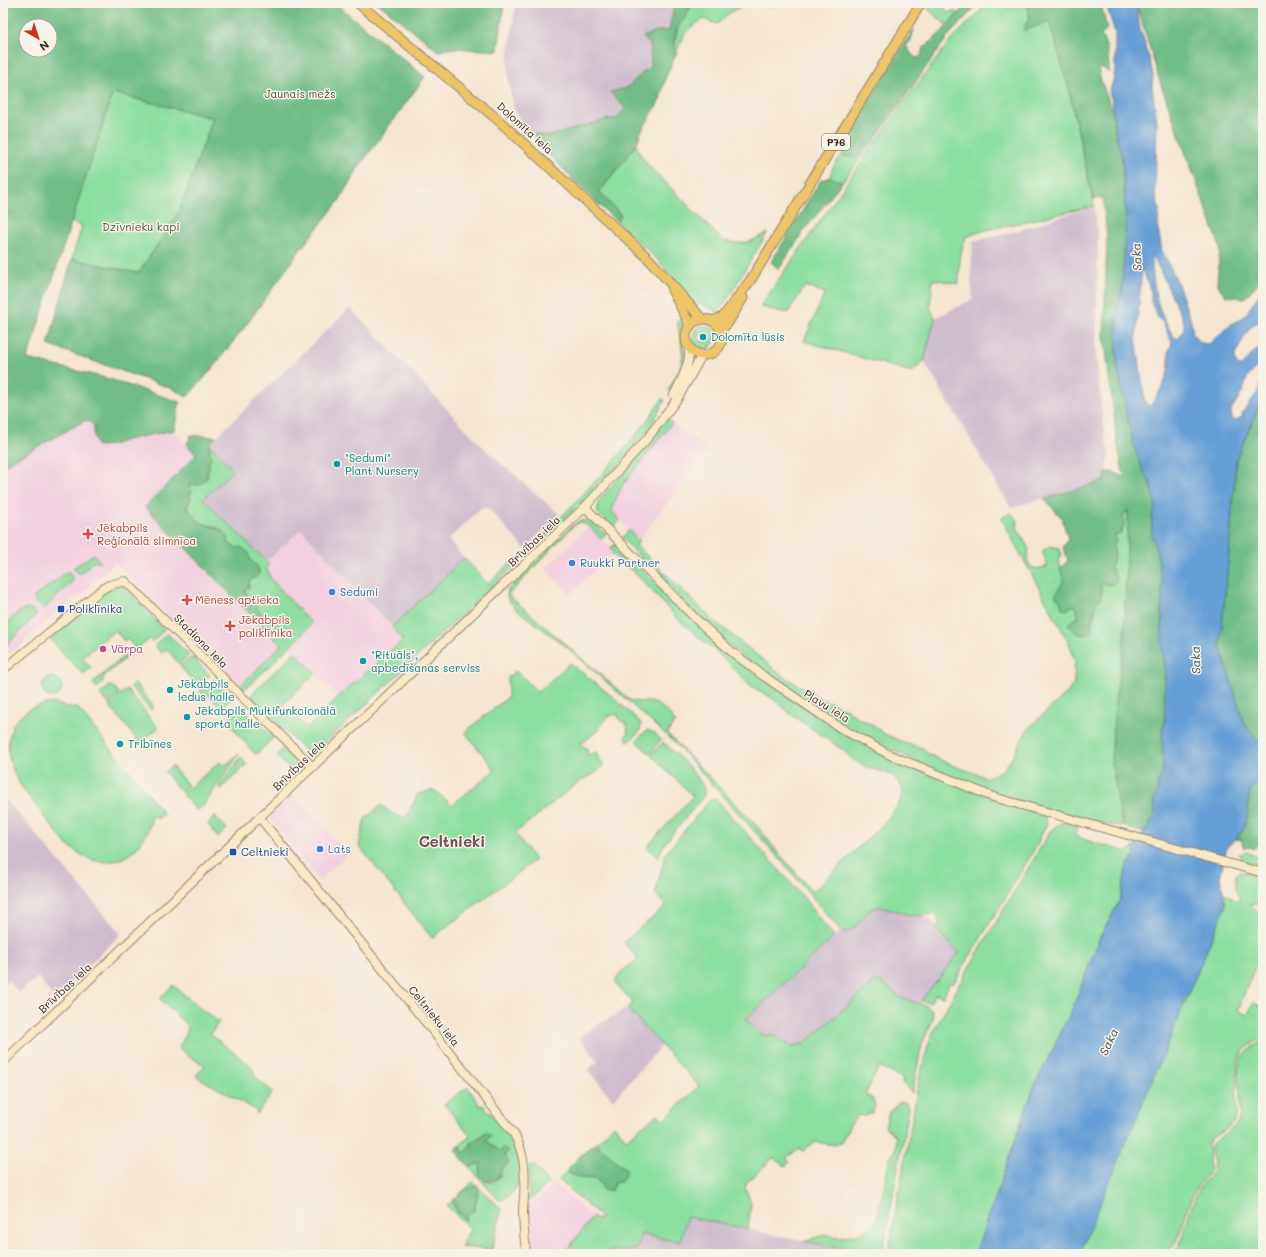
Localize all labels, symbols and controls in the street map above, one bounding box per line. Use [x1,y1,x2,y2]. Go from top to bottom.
north arrow [18,18,58,58]
text: N [37,38,53,55]
park label: Jaunais mežs [264,86,336,101]
street label: Dolomīta iela [494,98,557,157]
road number: P76 [822,134,850,150]
park label: Dzīvnieku kapi [102,219,180,234]
water label: Saka [1127,243,1145,271]
place label: Dolomīta lūsis [711,329,785,344]
marker: Dolomīta lūsis [698,332,708,342]
place label: "Sedumi" Plant Nursery [345,450,419,478]
marker: "Sedumi" Plant Nursery [332,459,342,469]
street label: Brīvības iela [504,512,563,570]
place label: Jēkabpils Reģionālā slimnīca [97,520,196,548]
marker: Jēkabpils Reģionālā slimnīca [82,528,94,540]
place label: Ruukki Partner [580,555,660,570]
marker: Ruukki Partner [567,558,577,568]
place label: Sedumi [340,584,378,599]
marker: Sedumi [327,587,337,597]
place label: Mēness aptieka [195,592,279,607]
marker: Mēness aptieka [182,595,192,605]
place label: Poliklīnika [69,601,123,616]
marker: Poliklīnika [56,604,66,614]
street label: Stadiona iela [171,610,232,671]
place label: Jēkabpils poliklīnika [239,612,293,640]
marker: Jēkabpils poliklīnika [224,620,236,632]
place label: Vārpa [111,641,143,656]
marker: Vārpa [98,644,108,654]
water label: Saka [1187,646,1203,674]
place label: "Rituāls", apbedīšanas serviss [371,647,480,675]
marker: "Rituāls", apbedīšanas serviss [358,656,368,666]
place label: Jēkabpils ledus halle [178,676,235,704]
marker: Jēkabpils ledus halle [165,685,175,695]
street label: Pļavu iela [801,686,853,727]
place label: Jēkabpils Multifunkcionālā sporta halle [195,703,336,731]
marker: Jēkabpils Multifunkcionālā sporta halle [182,712,192,722]
place label: Tribīnes [128,736,172,751]
street label: Brīvības iela [269,736,328,794]
marker: Tribīnes [115,739,125,749]
district label: Celtnieki [419,831,485,851]
place label: Lats [328,841,351,856]
place label: Celtnieki [241,844,289,859]
marker: Lats [315,844,325,854]
marker: Celtnieki [228,847,238,857]
street label: Brīvības iela [35,959,95,1016]
street label: Celtnieku iela [405,982,463,1049]
water label: Saka [1095,1025,1121,1058]

